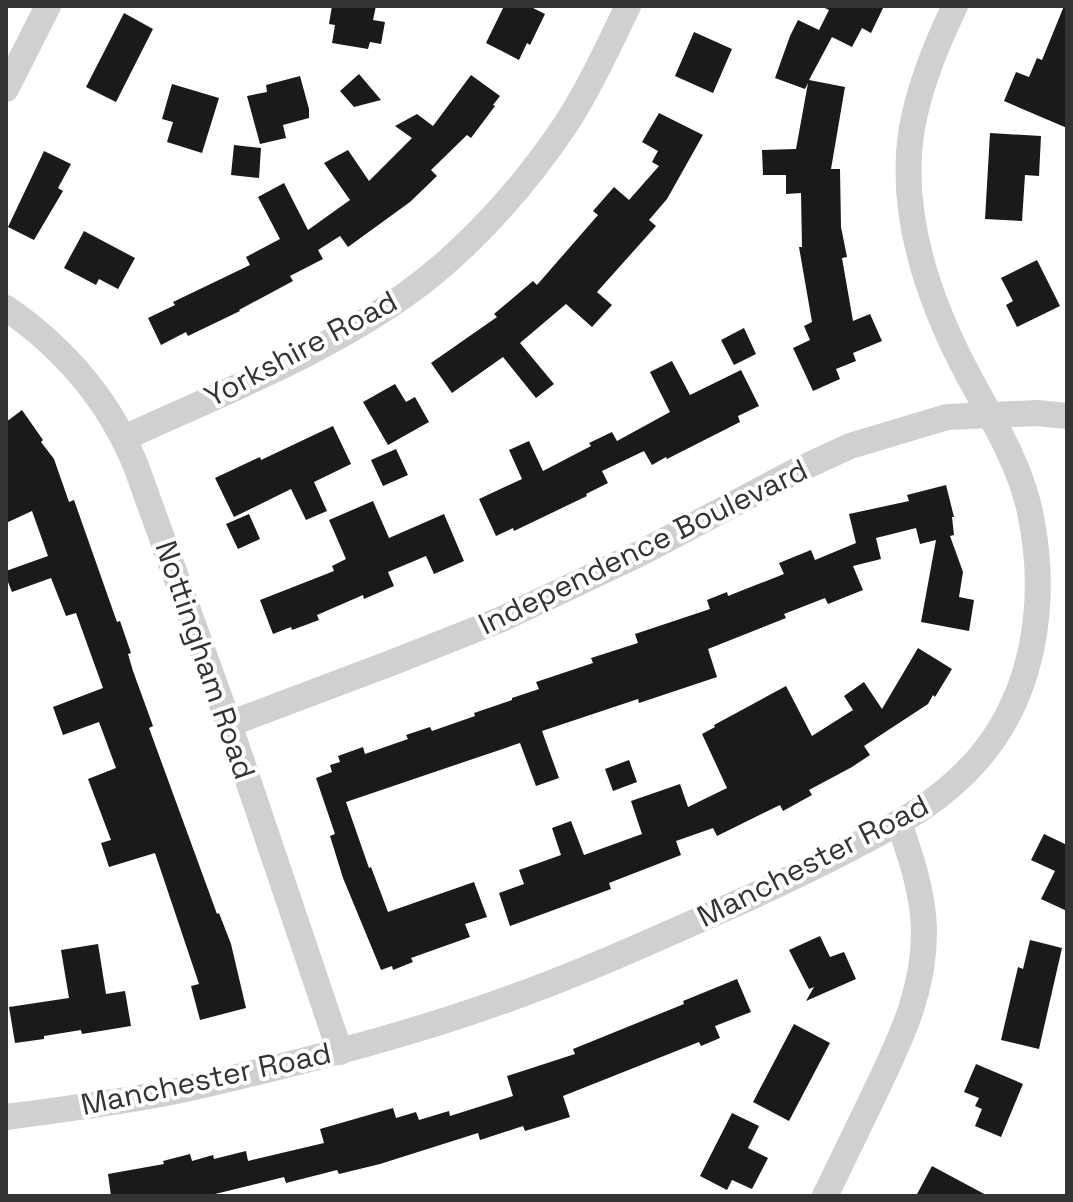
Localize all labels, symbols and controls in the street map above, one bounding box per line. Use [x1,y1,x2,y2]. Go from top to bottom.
street label: Yorkshire Road [198,281,404,416]
street label: Independence Boulevard [472,450,814,643]
street label: Nottingham Road [146,535,265,784]
street label: Manchester Road [690,785,935,936]
street label: Manchester Road [77,1033,335,1124]

